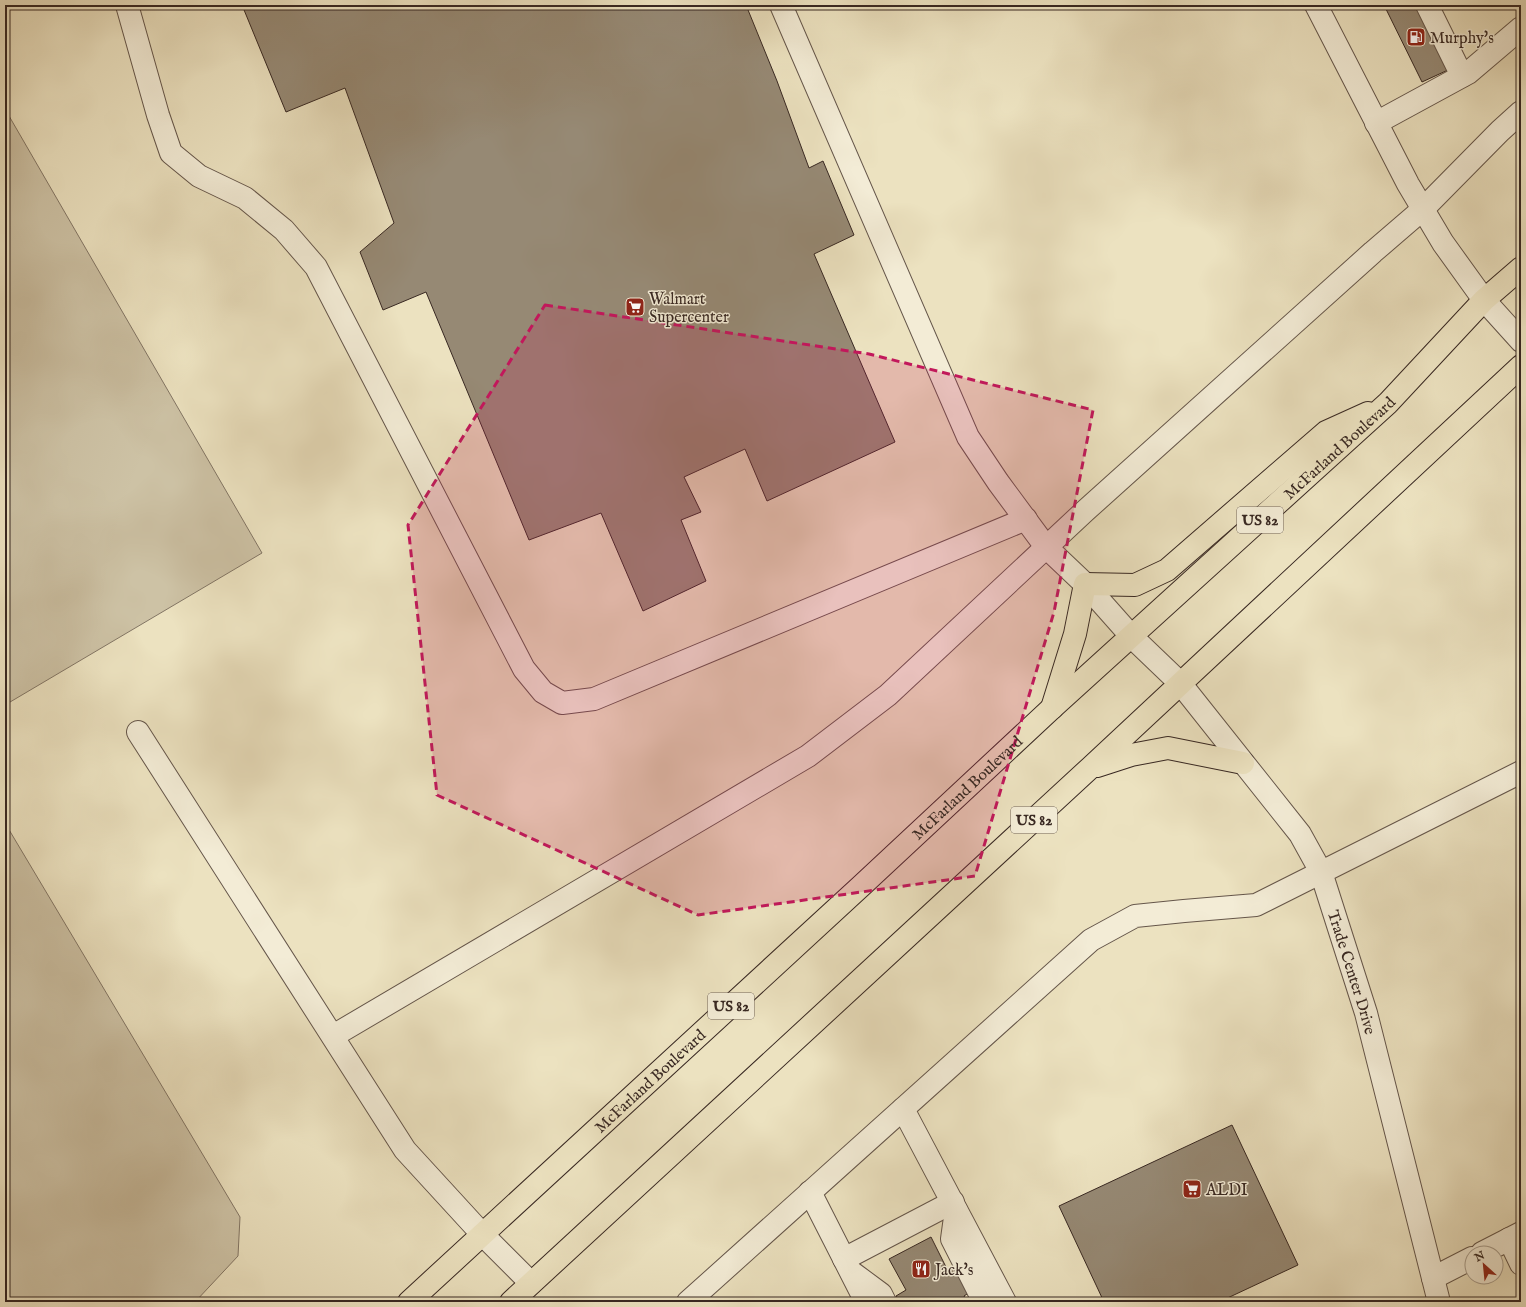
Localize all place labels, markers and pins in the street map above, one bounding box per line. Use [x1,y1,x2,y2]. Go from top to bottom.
fuel station icon: Murphy's [1405,26,1427,48]
place label: Murphy's [1430,29,1494,49]
place label: Walmart Supercenter [649,290,729,328]
supermarket icon: Walmart Supercenter [624,296,646,318]
supermarket icon: ALDI [1181,1178,1203,1200]
place label: ALDI [1205,1181,1248,1201]
restaurant icon: Jack's [910,1258,932,1280]
place label: Jack's [933,1261,974,1281]

